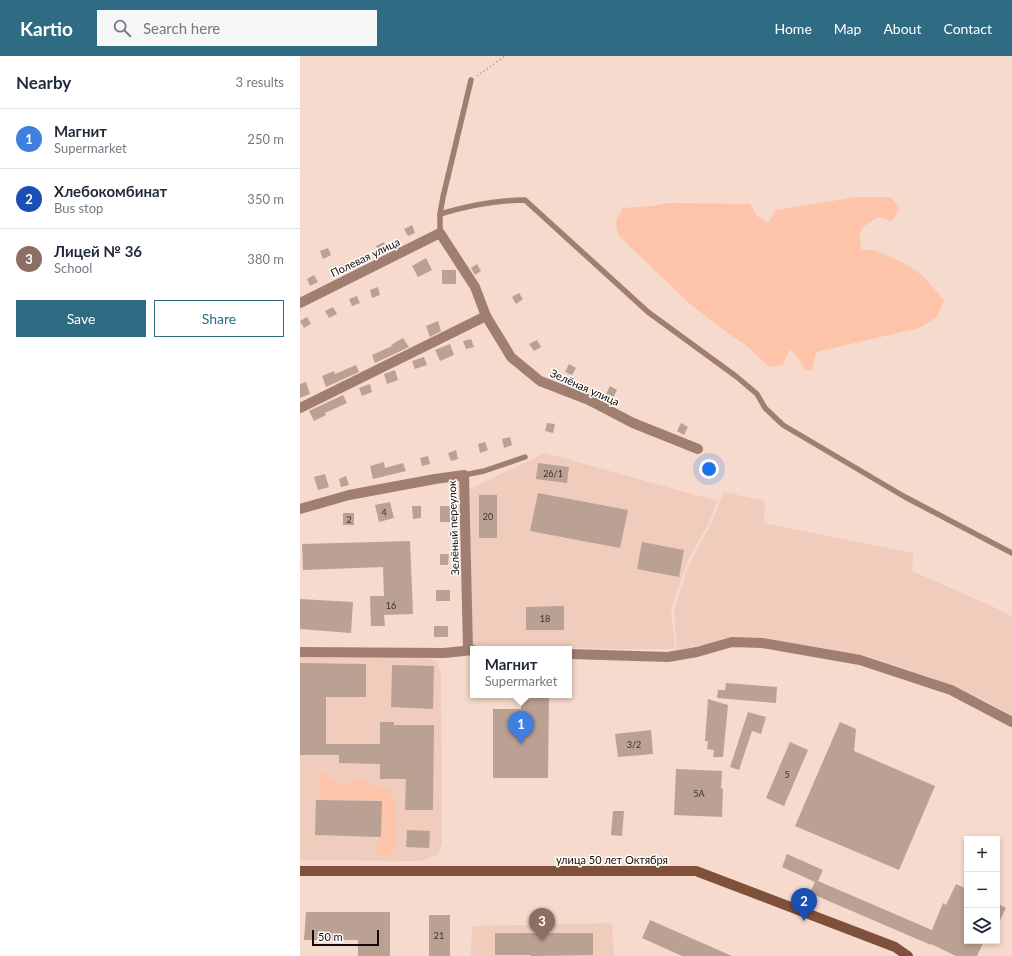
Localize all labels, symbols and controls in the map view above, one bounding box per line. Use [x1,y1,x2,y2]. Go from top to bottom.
search box [97,10,377,46]
text: Kartio [20,17,73,40]
icon: search [111,17,133,39]
text: Search here [143,19,220,37]
text: Home [774,20,812,37]
text: Map [834,20,861,37]
text: About [883,20,921,37]
text: Contact [943,20,992,37]
text: Nearby [16,72,71,93]
text: 3 results [236,74,284,90]
text: Магнит [54,122,107,140]
text: 1 [25,131,33,147]
text: 250 m [247,131,284,147]
text: Supermarket [54,140,127,156]
text: Хлебокомбинат [54,182,167,200]
text: 2 [25,191,33,207]
text: 350 m [247,191,284,207]
text: Bus stop [54,200,103,216]
street label: Полевая улица [328,235,402,279]
text: Лицей № 36 [54,242,142,260]
text: 3 [25,251,33,267]
text: 380 m [247,251,284,267]
text: School [54,260,92,276]
button: Save [16,300,146,337]
button: Share [154,300,284,337]
street label: Зелёная улица [548,366,622,408]
your location [699,459,719,479]
house number: 26/1 [543,468,563,479]
street label: Зелёный переулок [445,480,461,576]
house number: 4 [381,507,387,518]
house number: 20 [483,511,493,522]
house number: 2 [346,514,352,525]
house number: 16 [386,600,396,611]
house number: 18 [540,613,550,624]
popup [470,646,572,698]
text: Магнит [485,655,538,673]
text: Supermarket [485,673,557,689]
pin: 1 [508,711,534,744]
house number: 3/2 [627,739,641,750]
house number: 5 [784,769,790,780]
house number: 5А [693,788,706,799]
map controls [964,836,1000,944]
button: + [964,836,1000,872]
street label: улица 50 лет Октября [556,853,668,866]
button: − [964,872,1000,908]
pin: 2 [791,888,817,921]
pin: 3 [529,908,555,941]
button: layers [964,908,1000,944]
scale bar [312,928,379,947]
text: 50 m [318,930,343,943]
house number: 21 [434,930,444,941]

